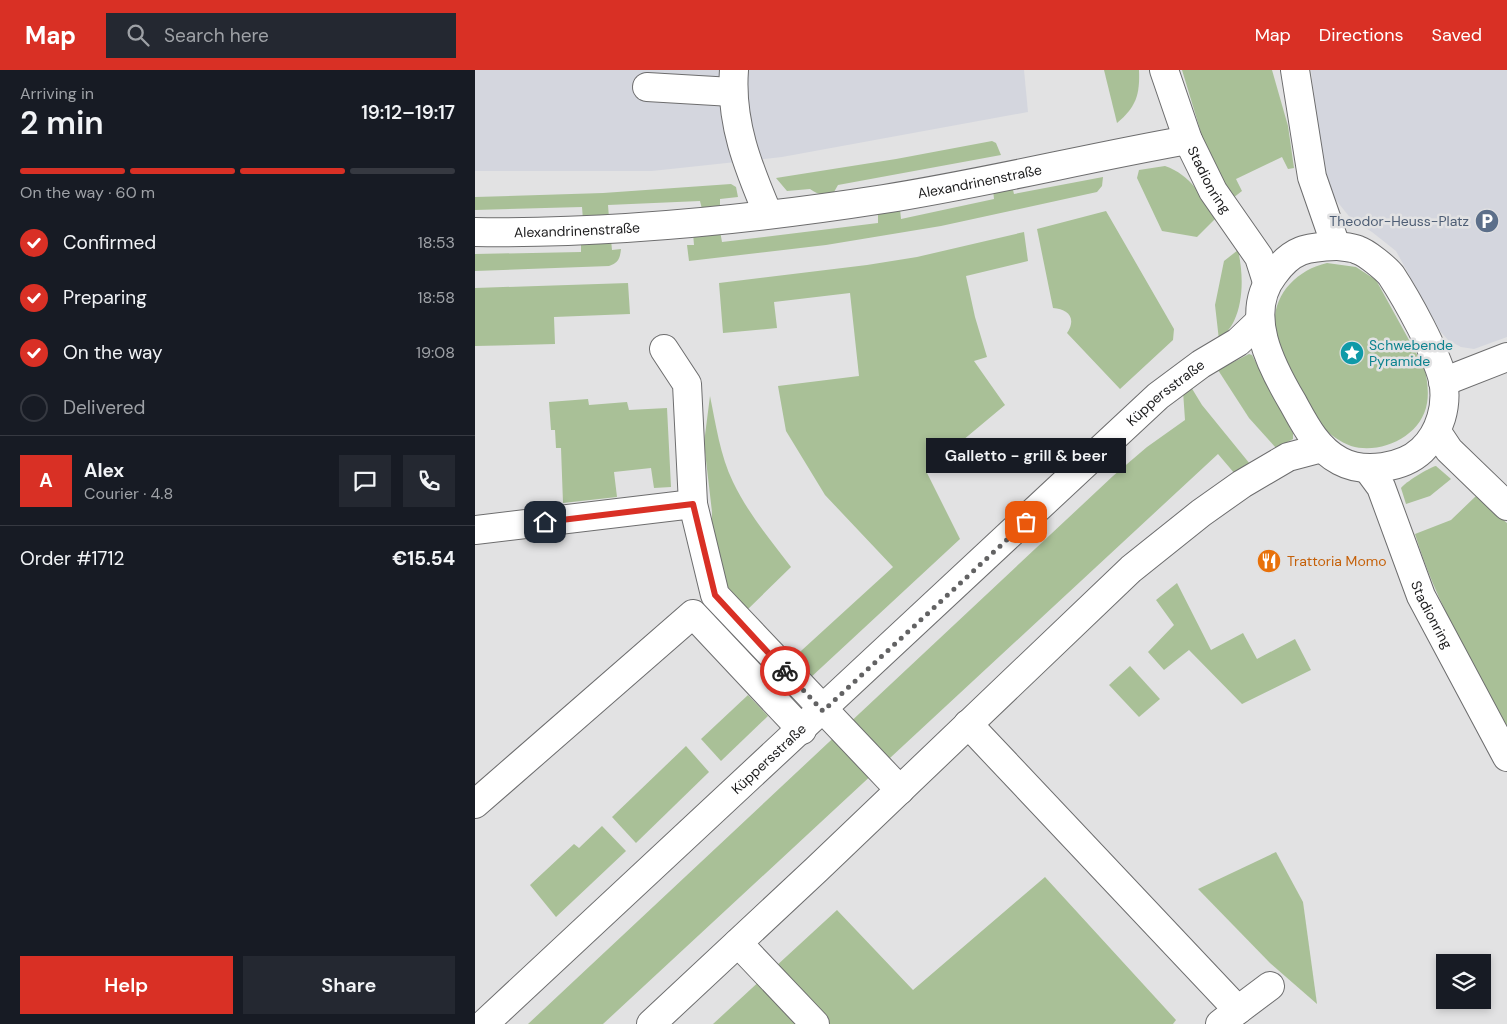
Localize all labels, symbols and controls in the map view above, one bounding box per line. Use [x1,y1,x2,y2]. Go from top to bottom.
search box [106,13,456,58]
text: Map [25,20,76,51]
icon: search [124,21,152,49]
text: Search here [164,23,269,48]
text: Map [1255,23,1291,47]
text: Directions [1319,23,1404,47]
text: Saved [1432,23,1482,47]
text: Arriving in [20,83,94,104]
text: 19:12–19:17 [361,100,455,125]
text: 2 min [20,102,104,144]
street label: Stadionring [1183,143,1235,217]
street label: Alexandrinenstraße [916,160,1043,202]
text: On the way · 60 m [20,182,155,203]
parking icon: Theodor-Heuss-Platz [1474,208,1500,234]
place label: Theodor-Heuss-Platz [1329,212,1469,230]
street label: Alexandrinenstraße [514,218,641,241]
icon: check [20,229,48,257]
text: Confirmed [63,230,156,255]
text: 18:53 [418,232,455,253]
icon: check [20,284,48,312]
text: Preparing [63,285,147,310]
text: 18:58 [418,287,455,308]
place label: Schwebende Pyramide [1369,336,1453,370]
icon: check [20,339,48,367]
text: On the way [63,340,163,365]
place icon: Schwebende Pyramide [1339,340,1365,366]
text: 19:08 [416,342,455,363]
street label: Küppersstraße [1123,356,1208,430]
text: Delivered [63,395,145,420]
callout: Galletto - grill & beer [926,437,1126,472]
text: Galletto - grill & beer [945,445,1107,466]
button: chat [339,455,391,507]
button: phone [403,455,455,507]
text: Alex [84,458,124,483]
text: A [39,468,53,493]
text: Courier · 4.8 [84,483,173,504]
pin [524,501,566,543]
pin [1005,501,1047,543]
icon: home [531,508,559,536]
icon: bag [1012,508,1040,536]
text: Order #1712 [20,546,124,571]
text: €15.54 [392,546,455,571]
restaurant icon: Trattoria Momo [1256,548,1282,574]
place label: Trattoria Momo [1287,552,1386,570]
street label: Stadionring [1407,578,1457,652]
courier [760,646,810,696]
icon: bike [771,657,799,685]
street label: Küppersstraße [727,720,810,798]
map controls [1436,954,1491,1009]
button: layers [1436,954,1491,1009]
button: Help [20,956,233,1014]
button: Share [243,956,455,1014]

